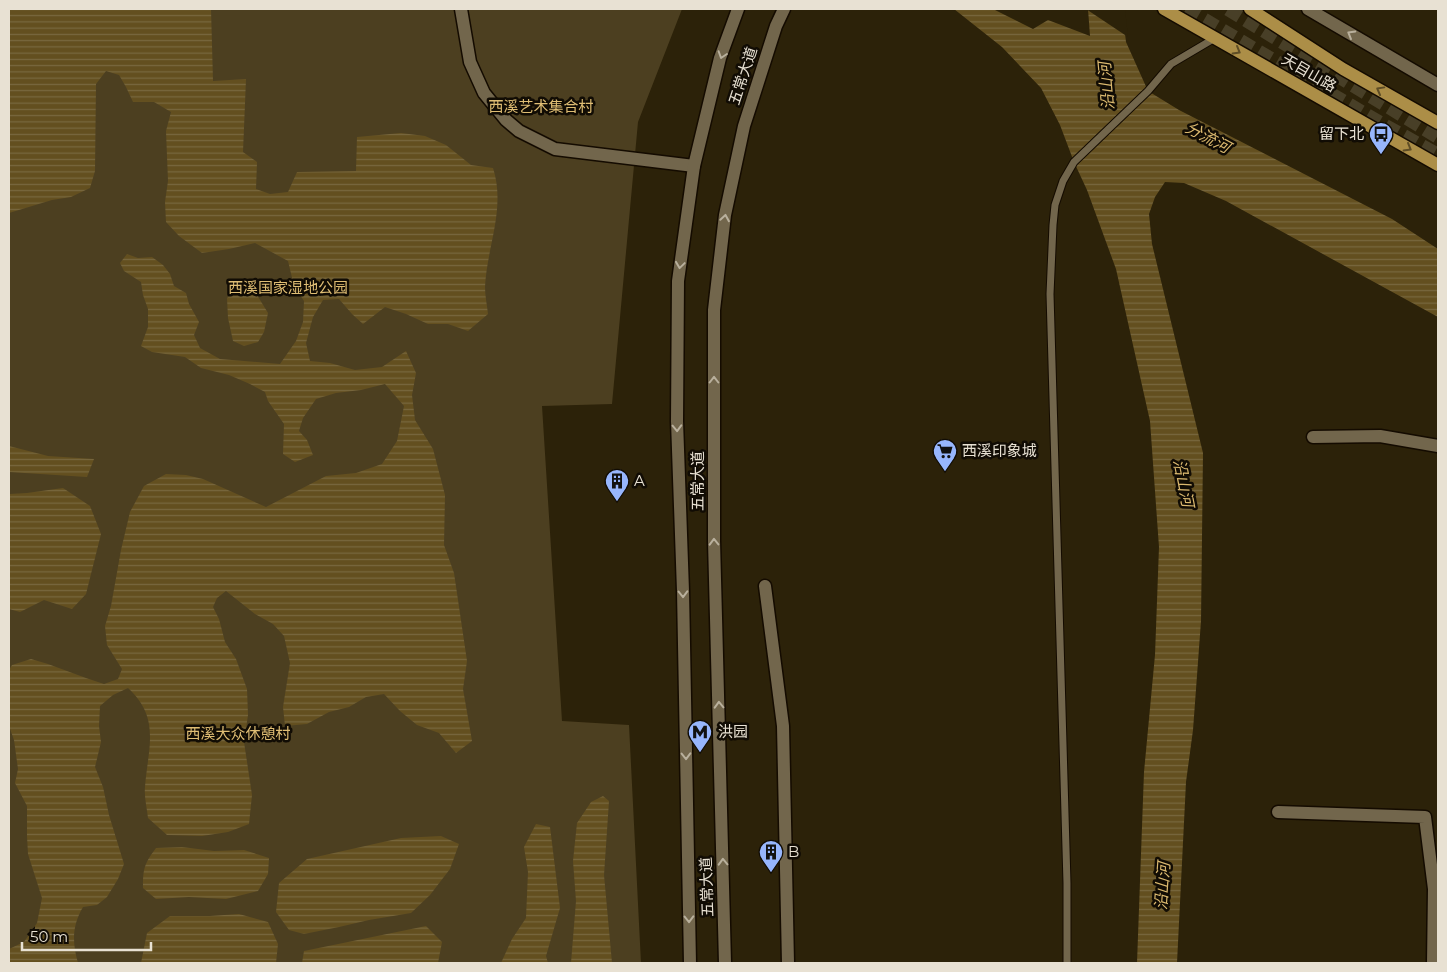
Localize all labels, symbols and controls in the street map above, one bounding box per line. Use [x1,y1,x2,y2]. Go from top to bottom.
one-way arrow [1347,30,1356,40]
street label: 五常大道 [724,44,761,107]
one-way arrow [1231,44,1240,54]
street label: 天目山路 [1279,49,1340,96]
one-way arrow [717,50,727,58]
water label: 沿山河 [1095,58,1118,111]
one-way arrow [1377,86,1386,96]
park label: 西溪艺术集合村 [488,97,594,116]
water label: 分流河 [1182,118,1236,159]
bus stop icon: 留下北 [1368,121,1394,155]
place label: 留下北 [1319,124,1364,143]
one-way arrow [1403,142,1412,152]
one-way arrow [719,213,729,222]
one-way arrow [676,261,686,270]
park label: 西溪国家湿地公园 [228,278,348,297]
one-way arrow [709,375,719,383]
one-way arrow [672,424,682,432]
supermarket icon: 西溪印象城 [932,438,958,472]
place label: 西溪印象城 [962,441,1037,460]
street label: 五常大道 [688,451,707,511]
water label: 沿山河 [1170,458,1198,511]
building icon: A [604,468,630,502]
place label: A [634,471,645,490]
one-way arrow [709,538,719,546]
one-way arrow [677,590,688,598]
one-way arrow [713,700,724,708]
metro station icon: 洪园 [687,719,713,753]
place label: 洪园 [718,722,748,741]
park label: 西溪大众休憩村 [185,724,291,743]
one-way arrow [681,753,691,761]
building icon: B [758,839,784,873]
place label: B [788,842,799,861]
street label: 五常大道 [696,857,717,917]
one-way arrow [717,858,728,866]
water label: 沿山河 [1151,858,1174,911]
one-way arrow [684,916,694,923]
scale bar [22,920,151,952]
text: 50 m [30,927,68,946]

